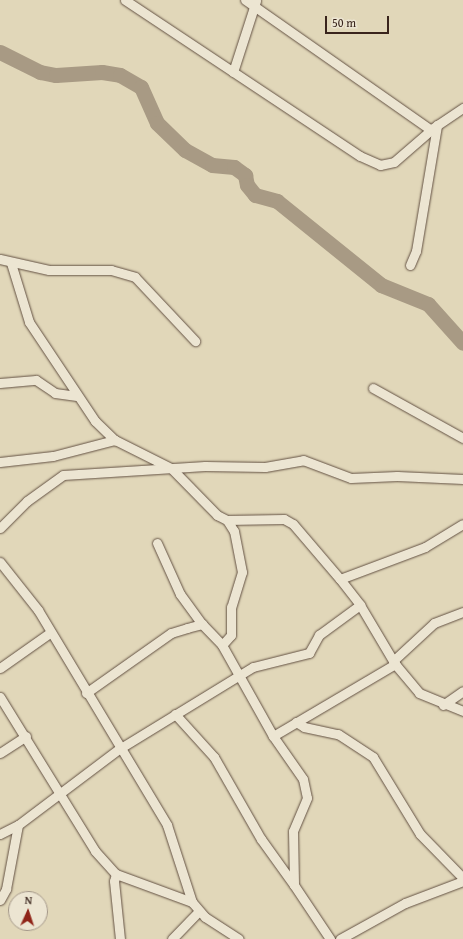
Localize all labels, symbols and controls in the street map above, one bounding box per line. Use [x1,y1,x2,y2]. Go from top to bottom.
scale bar [327,8,391,34]
text: 50 m [332,14,356,31]
north arrow [8,891,48,931]
text: N [24,892,33,908]

